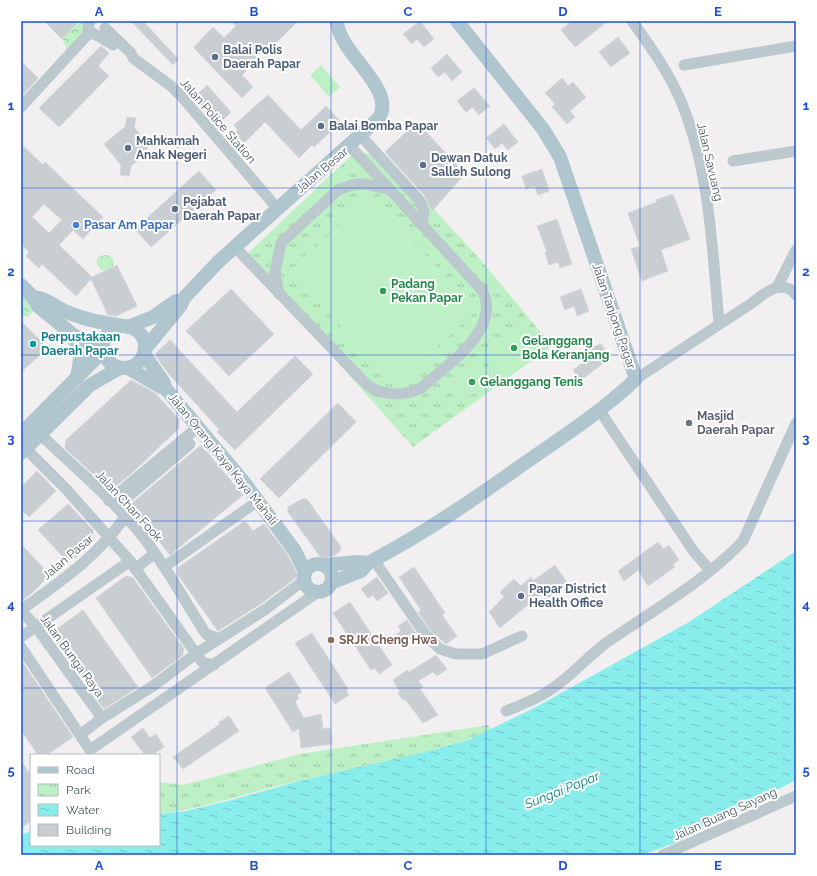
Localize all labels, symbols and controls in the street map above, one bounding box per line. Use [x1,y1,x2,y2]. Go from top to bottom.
text: A [95,4,104,19]
text: B [250,4,259,19]
text: C [404,4,413,19]
text: D [558,4,568,19]
text: E [714,4,722,19]
place label: Balai Polis Daerah Papar [223,43,301,71]
marker: Balai Polis Daerah Papar [210,52,220,62]
street label: Jalan Police Station [177,76,259,166]
text: 1 [8,98,15,113]
text: 1 [803,98,810,113]
place label: Balai Bomba Papar [329,119,438,133]
marker: Balai Bomba Papar [316,121,326,131]
street label: Jalan Savuang [694,121,726,203]
place label: Mahkamah Anak Negeri [136,134,207,162]
marker: Mahkamah Anak Negeri [123,143,133,153]
street label: Jalan Besar [293,144,351,196]
place label: Dewan Datuk Salleh Sulong [431,151,511,179]
marker: Dewan Datuk Salleh Sulong [418,160,428,170]
place label: Pejabat Daerah Papar [183,195,261,223]
marker: Pejabat Daerah Papar [170,204,180,214]
place label: Pasar Am Papar [84,218,174,232]
marker: Pasar Am Papar [71,220,81,230]
street label: Jalan Tanjong Pagar [589,261,639,371]
text: 2 [7,264,15,279]
text: 2 [802,264,810,279]
place label: Padang Pekan Papar [391,277,463,305]
marker: Padang Pekan Papar [378,286,388,296]
place label: Perpustakaan Daerah Papar [41,330,120,358]
place label: Gelanggang Bola Keranjang [522,334,609,362]
marker: Perpustakaan Daerah Papar [28,339,38,349]
marker: Gelanggang Bola Keranjang [509,343,519,353]
place label: Gelanggang Tenis [480,375,583,389]
marker: Gelanggang Tenis [467,377,477,387]
street label: Jalan Orang Kaya Kaya Mahali [165,390,281,528]
place label: Masjid Daerah Papar [697,409,775,437]
marker: Masjid Daerah Papar [684,418,694,428]
text: 3 [7,431,15,446]
text: 3 [802,431,810,446]
street label: Jalan Chan Fook [93,468,166,545]
street label: Jalan Pasar [40,531,97,582]
place label: Papar District Health Office [529,582,607,610]
marker: Papar District Health Office [516,591,526,601]
text: 4 [7,597,15,612]
text: 4 [802,597,810,612]
street label: Jalan Bunga Raya [37,612,107,700]
place label: SRJK Cheng Hwa [339,633,437,647]
marker: SRJK Cheng Hwa [326,635,336,645]
legend [30,754,160,846]
text: 5 [7,763,15,778]
text: Road [66,763,95,777]
text: 5 [802,763,810,778]
water label: Sungai Papar [522,768,602,812]
text: Park [66,783,91,797]
street label: Jalan Buang Sayang [671,785,779,843]
text: Water [66,803,100,817]
text: Building [66,823,112,837]
text: A [95,858,104,873]
text: B [250,858,259,873]
text: C [404,858,413,873]
text: D [558,858,568,873]
text: E [714,858,722,873]

